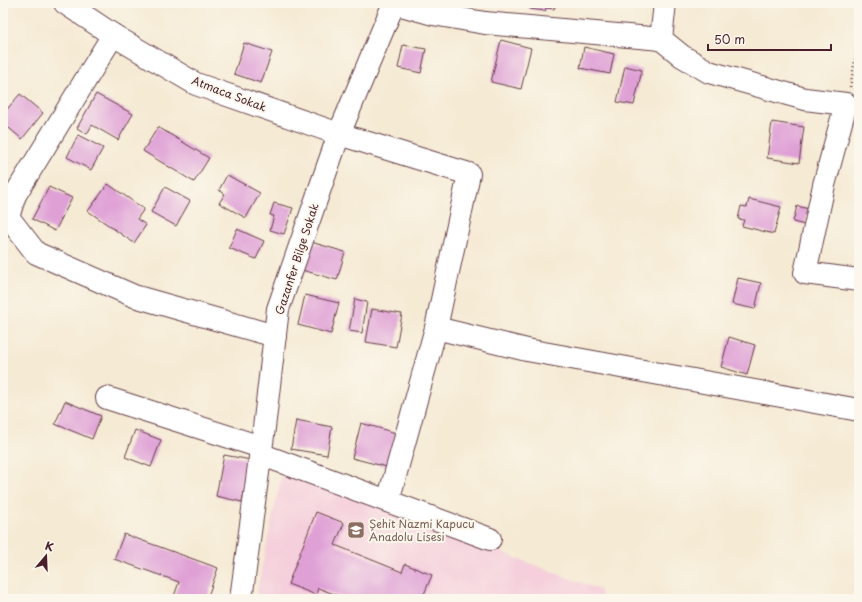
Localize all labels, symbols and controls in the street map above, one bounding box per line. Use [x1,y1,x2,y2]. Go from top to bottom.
scale bar [708,26,831,52]
text: 50 m [714,30,745,48]
street label: Atmaca Sokak [189,71,270,116]
street label: Gazanfer Bilge Sokak [270,201,323,317]
place label: Şehit Nazmi Kapucu Anadolu Lisesi [369,515,475,545]
school or university icon: Şehit Nazmi Kapucu Anadolu Lisesi [346,520,366,540]
north arrow [26,536,66,576]
text: K [43,537,56,555]

